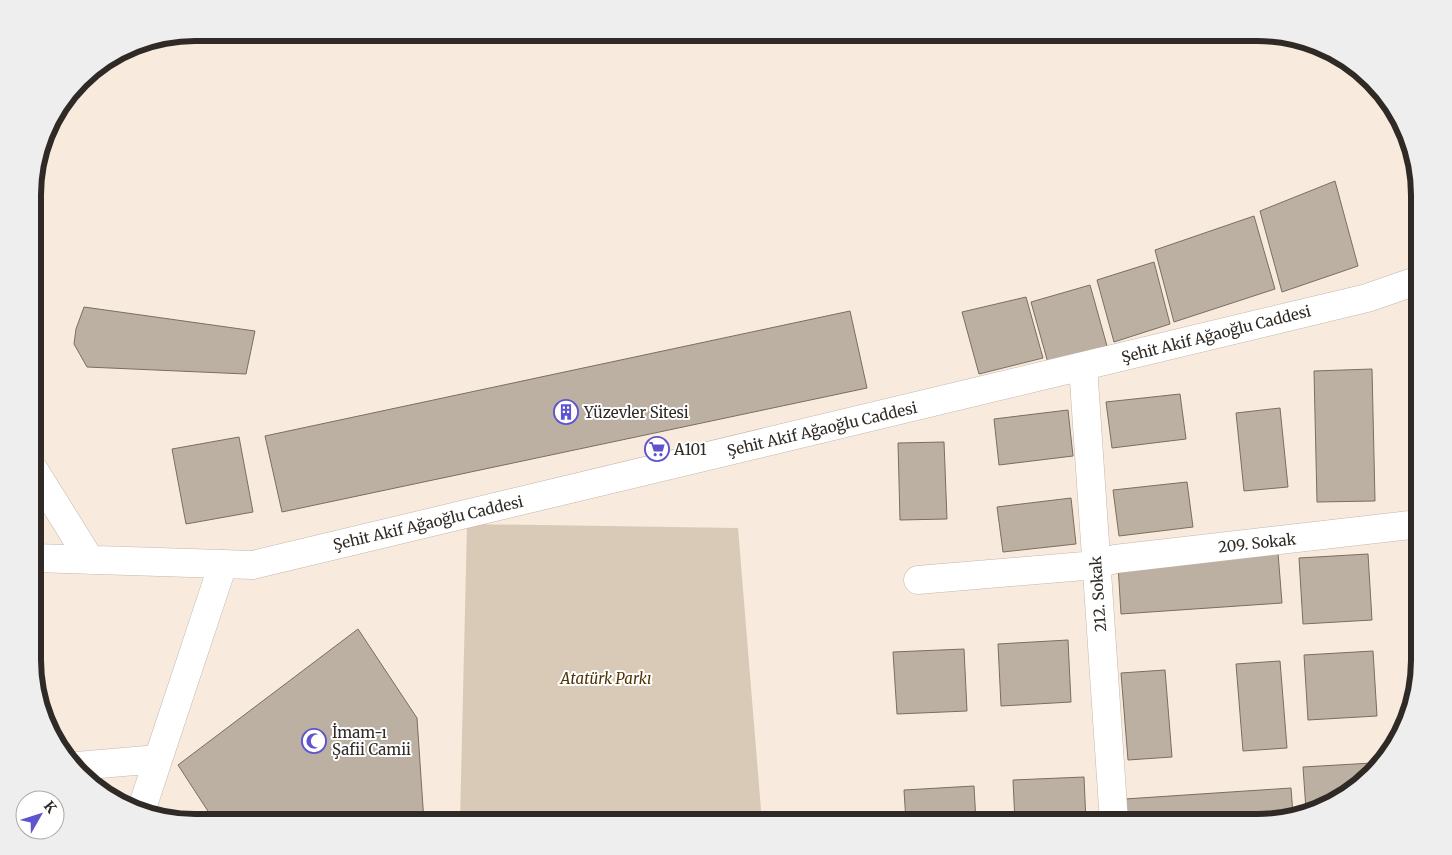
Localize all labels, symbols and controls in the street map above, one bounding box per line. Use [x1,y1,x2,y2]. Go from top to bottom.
street label: Şehit Akif Ağaoğlu Caddesi [1119,301,1313,367]
street label: Şehit Akif Ağaoğlu Caddesi [725,398,919,460]
building icon: Yüzevler Sitesi [553,399,579,425]
place label: Yüzevler Sitesi [583,403,689,422]
supermarket icon: A101 [644,436,670,462]
place label: A101 [673,440,707,459]
street label: Şehit Akif Ağaoğlu Caddesi [331,492,525,554]
street label: 209. Sokak [1217,529,1297,557]
street label: 212. Sokak [1086,555,1110,633]
park label: Atatürk Parkı [560,669,651,688]
place label: İmam-ı Şafii Camii [332,723,411,759]
mosque icon: İmam-ı Şafii Camii [301,728,327,754]
north arrow [15,790,65,840]
text: K [40,797,61,817]

